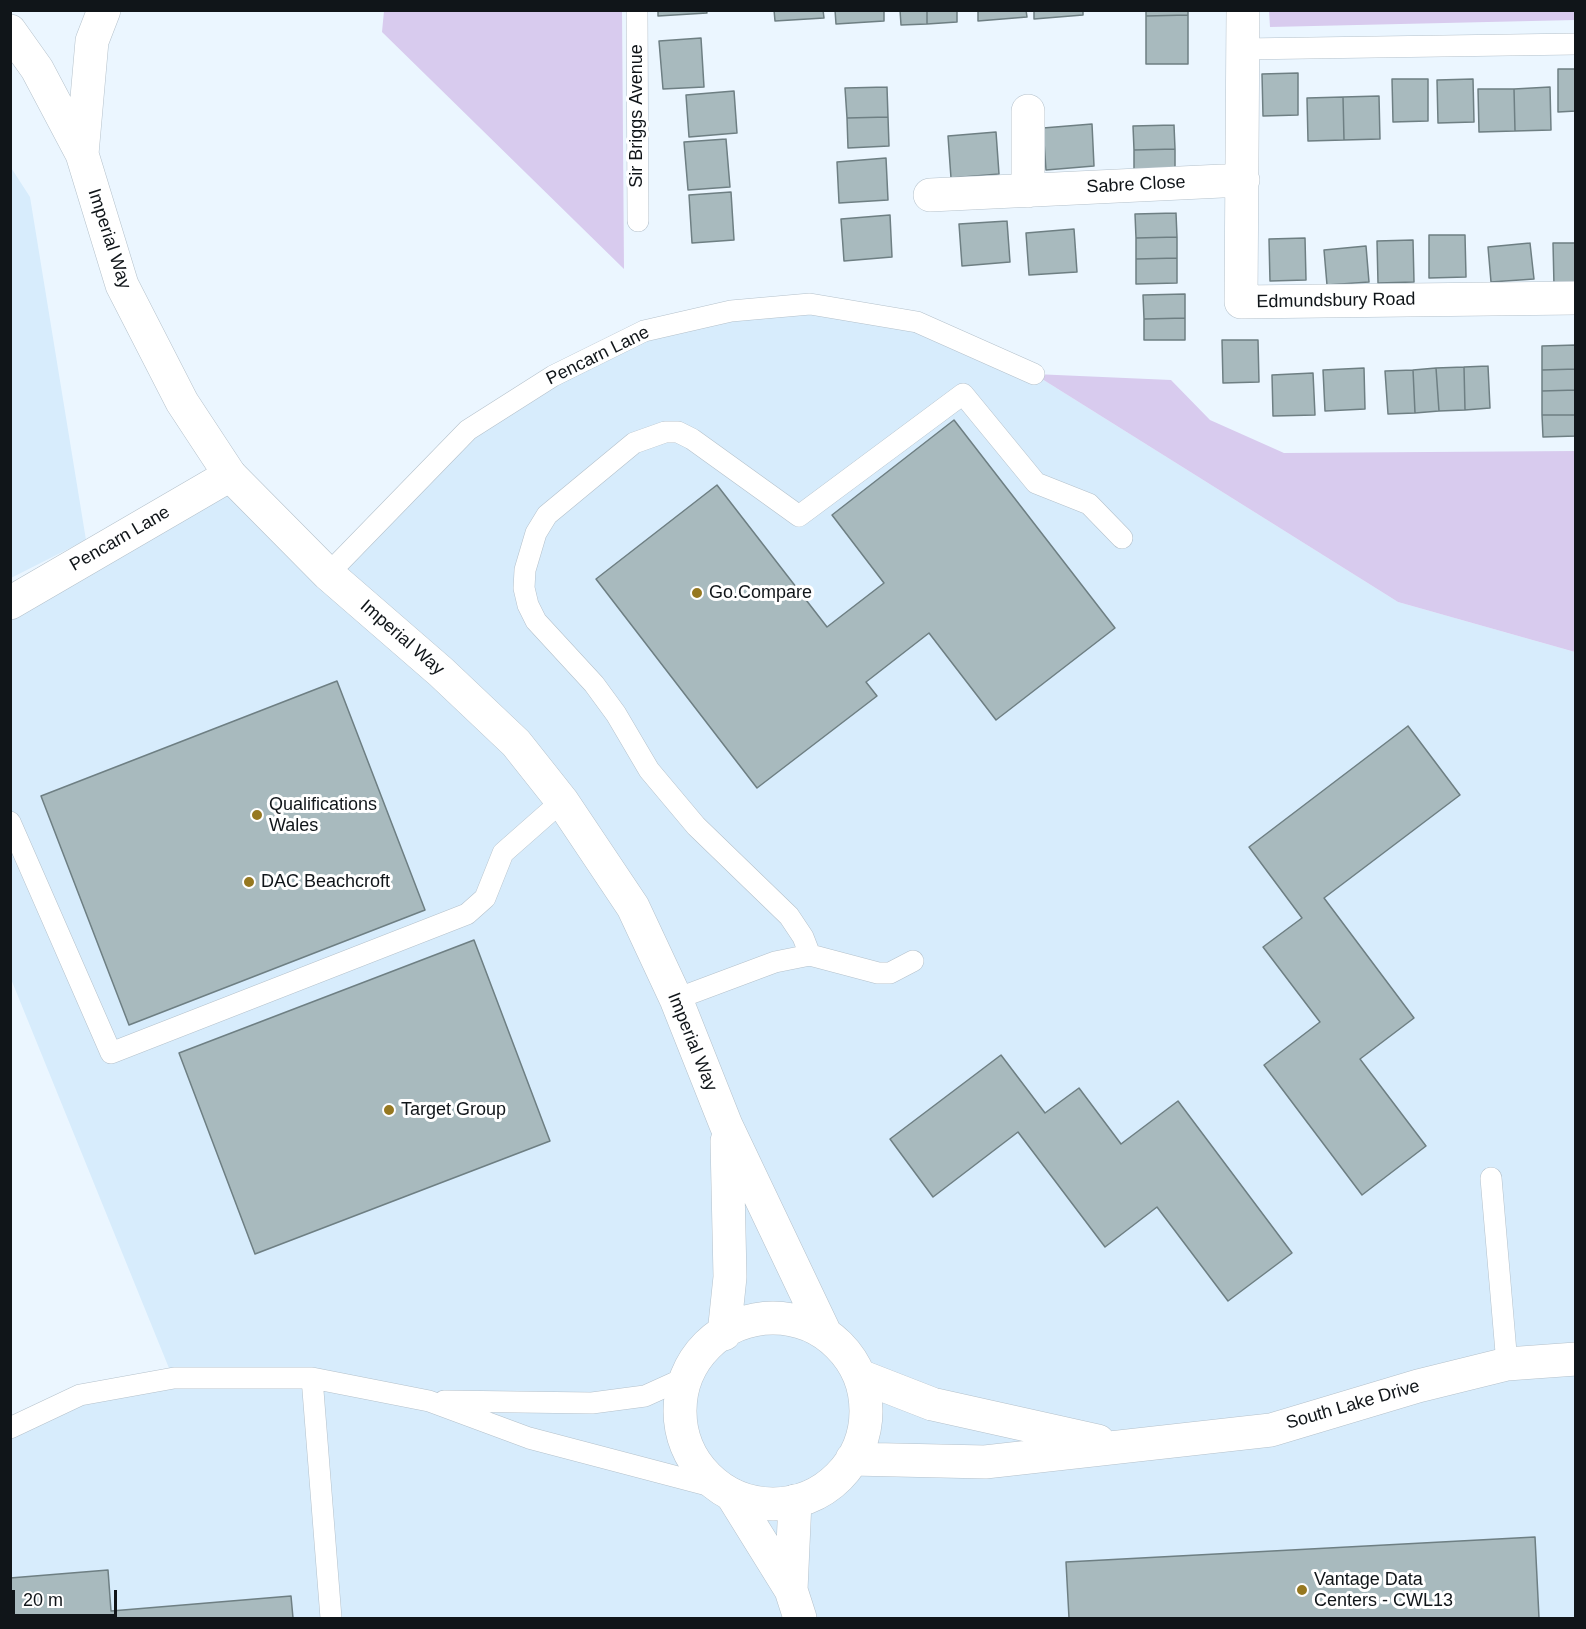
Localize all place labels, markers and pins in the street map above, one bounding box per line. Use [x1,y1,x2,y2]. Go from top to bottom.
place label: Go.Compare [709,582,812,604]
marker: Go.Compare [690,586,704,600]
place label: Qualifications Wales [269,794,377,836]
marker: Qualifications Wales [250,808,264,822]
place label: DAC Beachcroft [261,871,390,893]
marker: DAC Beachcroft [242,875,256,889]
place label: Target Group [401,1099,506,1121]
marker: Target Group [382,1103,396,1117]
place label: Vantage Data Centers - CWL13 [1314,1569,1453,1612]
marker: Vantage Data Centers - CWL13 [1295,1583,1309,1597]

